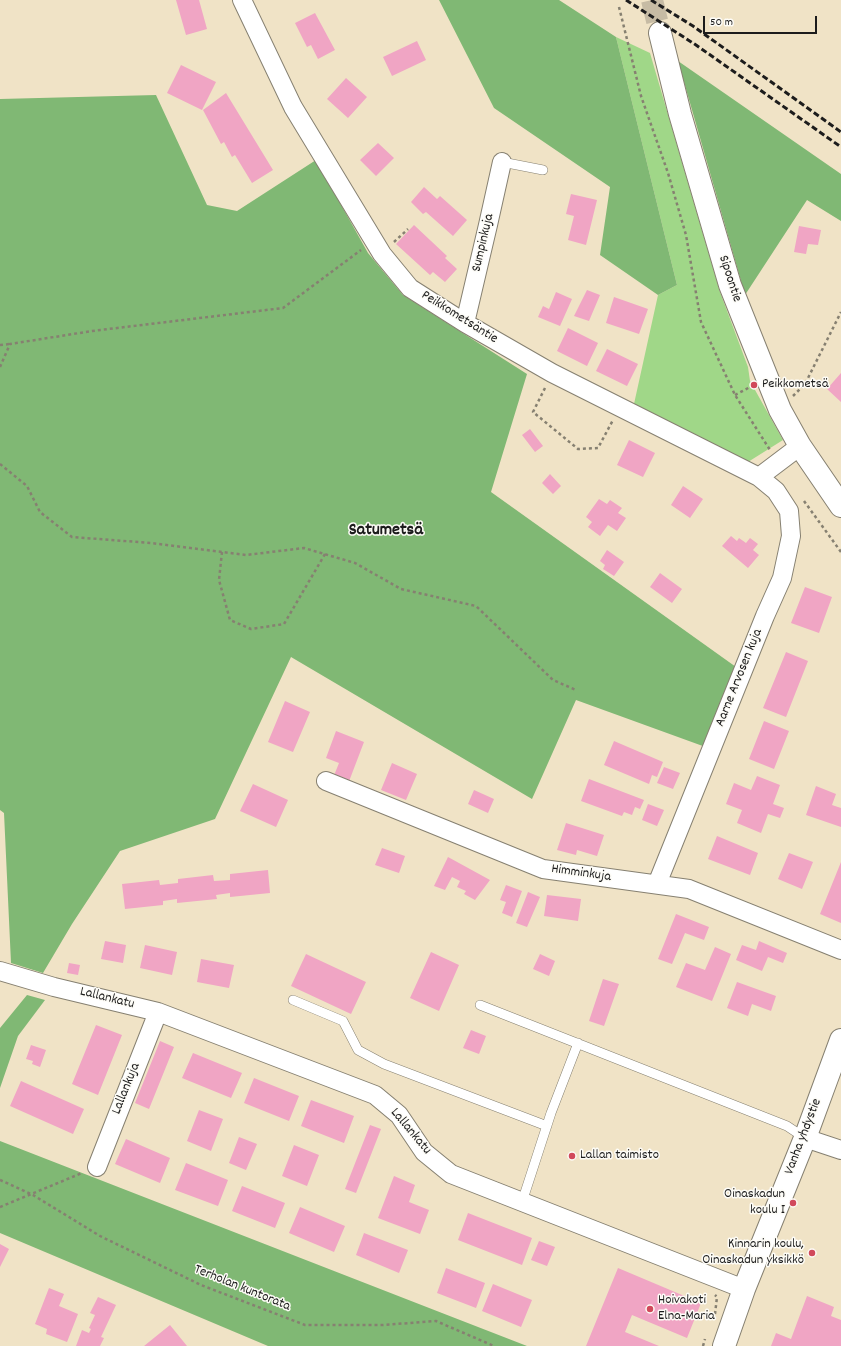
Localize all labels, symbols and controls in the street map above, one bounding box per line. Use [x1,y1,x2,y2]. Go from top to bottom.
scale bar [705,8,819,34]
text: 50 m [710,14,733,31]
street label: Sumpinkuja [469,212,499,274]
street label: Sipoontie [714,254,744,304]
street label: Peikkometsäntie [418,288,500,348]
place label: Peikkometsä [762,377,829,393]
marker: Peikkometsä [749,380,759,390]
district label: Satumetsä [349,521,423,543]
street label: Aarne Arvosen kuja [713,627,767,729]
street label: Himminkuja [550,862,612,886]
street label: Lallankatu [78,984,136,1014]
street label: Lallankuja [109,1061,145,1117]
street label: Vanha yhdystie [782,1097,826,1177]
street label: Lallankatu [386,1105,434,1159]
place label: Lallan taimisto [580,1148,659,1164]
marker: Lallan taimisto [567,1151,577,1161]
place label: Oinaskadun koulu I [724,1187,785,1220]
marker: Oinaskadun koulu I [788,1198,798,1208]
place label: Kinnarin koulu, Oinaskadun yksikkö [702,1237,804,1270]
marker: Kinnarin koulu, Oinaskadun yksikkö [807,1248,817,1258]
street label: Terholan kuntorata [191,1262,293,1316]
place label: Hoivakoti Elna-Maria [658,1293,715,1326]
marker: Hoivakoti Elna-Maria [645,1304,655,1314]

